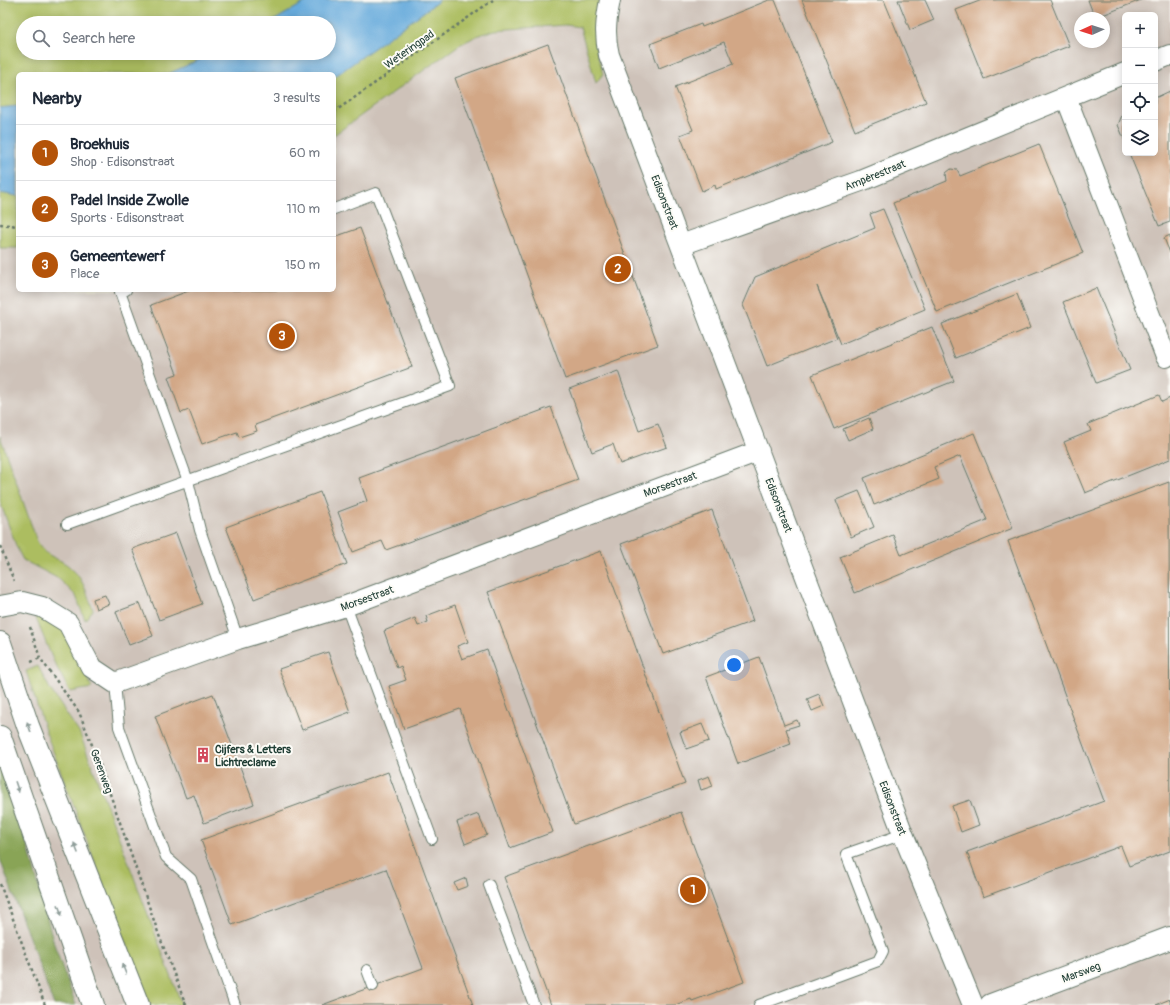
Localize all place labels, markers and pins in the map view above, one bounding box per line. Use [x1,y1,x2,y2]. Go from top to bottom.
pin: 2 [605,254,631,284]
pin: 3 [269,321,295,351]
place label: Cijfers & Letters Lichtreclame [215,743,291,769]
building icon: Cijfers & Letters Lichtreclame [194,746,212,764]
pin: 1 [680,875,706,905]

